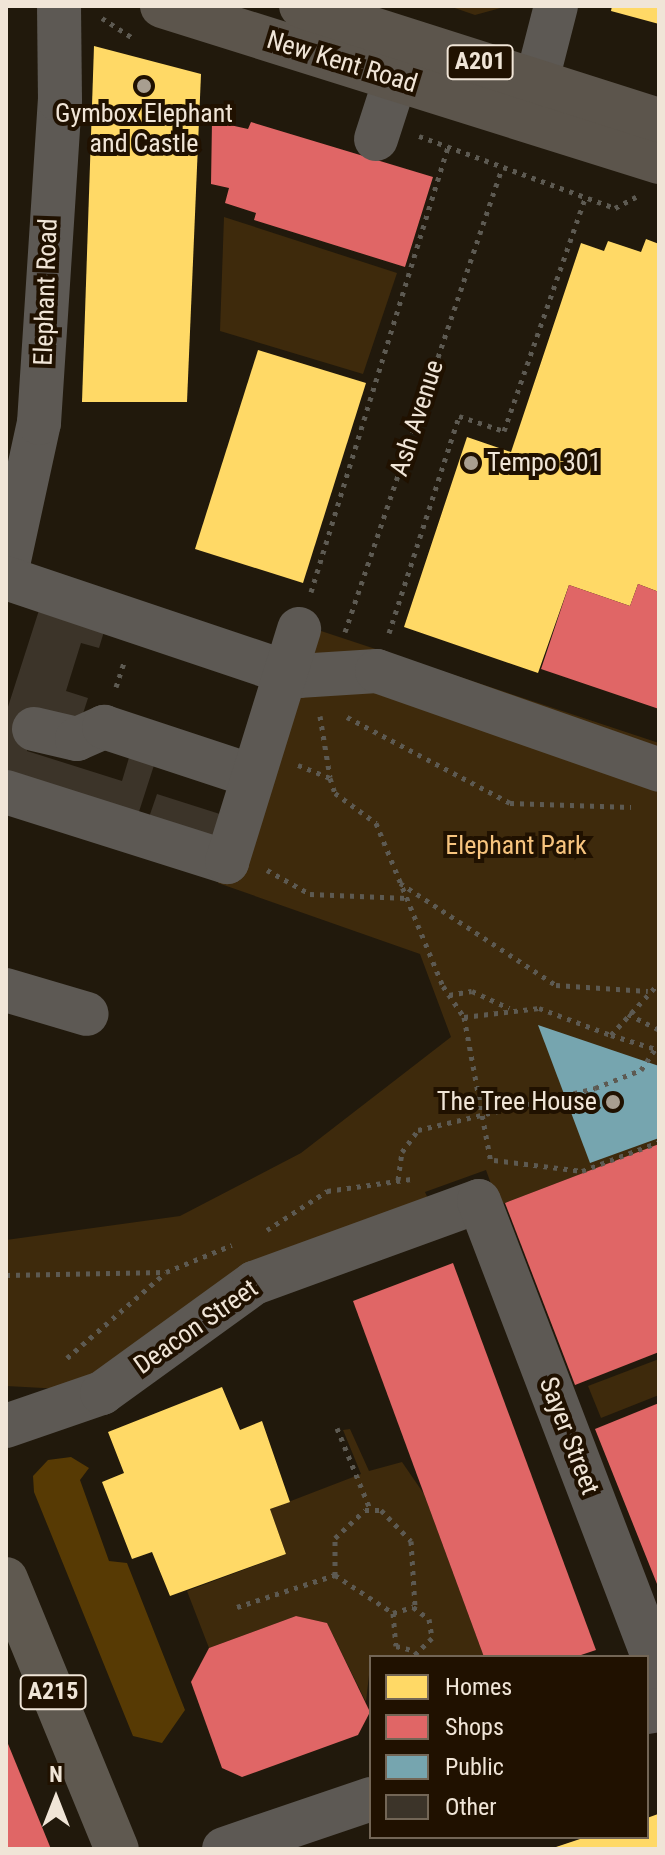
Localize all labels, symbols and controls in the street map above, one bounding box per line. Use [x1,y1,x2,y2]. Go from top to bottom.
street label: New Kent Road [263,24,421,100]
road number: A201 [446,42,514,82]
marker: Gymbox Elephant and Castle [135,77,153,95]
place label: Gymbox Elephant and Castle [55,98,233,160]
street label: Elephant Road [28,218,64,366]
street label: Ash Avenue [384,356,450,480]
place label: Tempo 301 [487,447,601,479]
marker: Tempo 301 [462,454,480,472]
park label: Elephant Park [445,830,587,862]
place label: The Tree House [436,1086,597,1118]
marker: The Tree House [604,1093,622,1111]
street label: Deacon Street [128,1273,264,1381]
street label: Sayer Street [532,1373,606,1499]
legend [369,1655,649,1839]
road number: A215 [19,1672,87,1712]
text: Homes [445,1673,512,1701]
text: Shops [445,1713,504,1741]
text: Public [445,1753,504,1781]
north arrow [16,1759,96,1839]
text: N [49,1762,63,1787]
text: Other [445,1793,497,1821]

